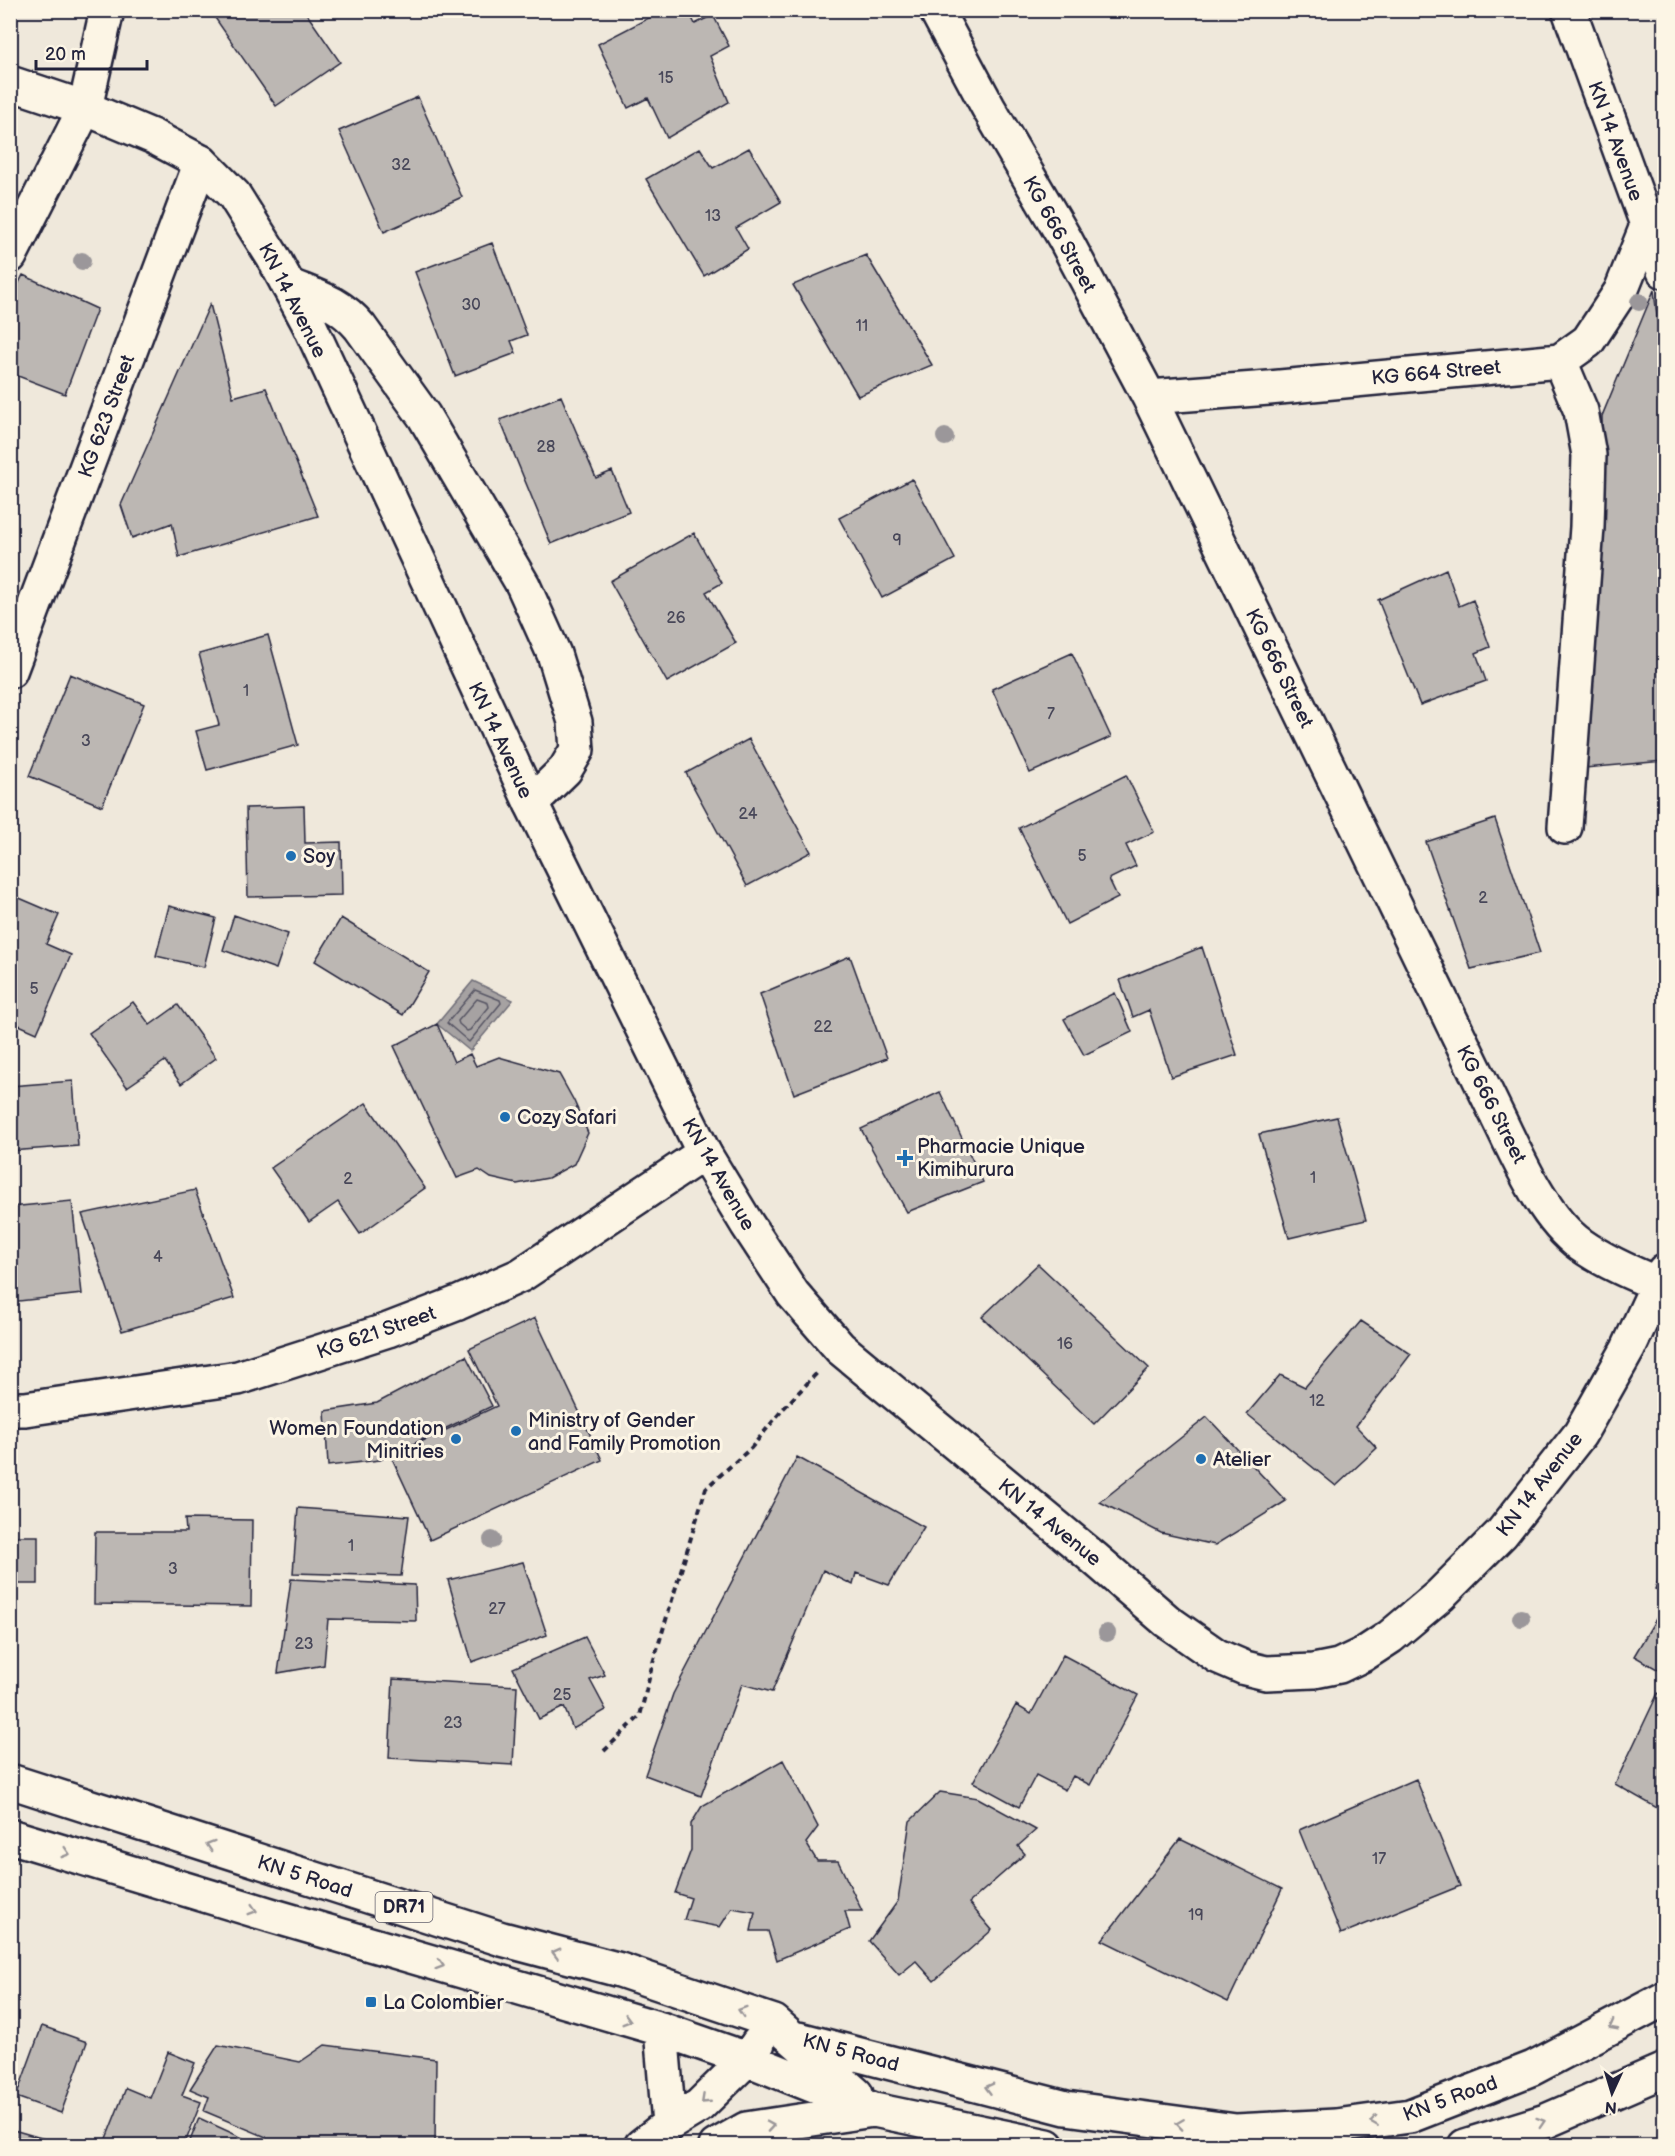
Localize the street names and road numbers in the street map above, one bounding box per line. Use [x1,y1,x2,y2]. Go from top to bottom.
street label: KN 14 Avenue [1582,78,1648,205]
street label: KG 666 Street [1017,172,1101,297]
street label: KN 14 Avenue [253,239,331,362]
street label: KG 623 Street [74,352,140,481]
street label: KG 664 Street [1370,355,1502,391]
street label: KG 666 Street [1240,605,1318,732]
street label: KN 14 Avenue [463,678,538,803]
street label: KG 666 Street [1451,1041,1531,1168]
street label: KN 14 Avenue [676,1114,760,1235]
street label: KG 621 Street [314,1301,439,1365]
street label: KN 14 Avenue [1492,1428,1588,1542]
street label: KN 14 Avenue [993,1474,1106,1572]
street label: KN 5 Road [254,1850,355,1904]
road number: DR71 [376,1892,432,1922]
street label: KN 5 Road [800,2029,901,2077]
street label: KN 5 Road [1400,2071,1501,2127]

